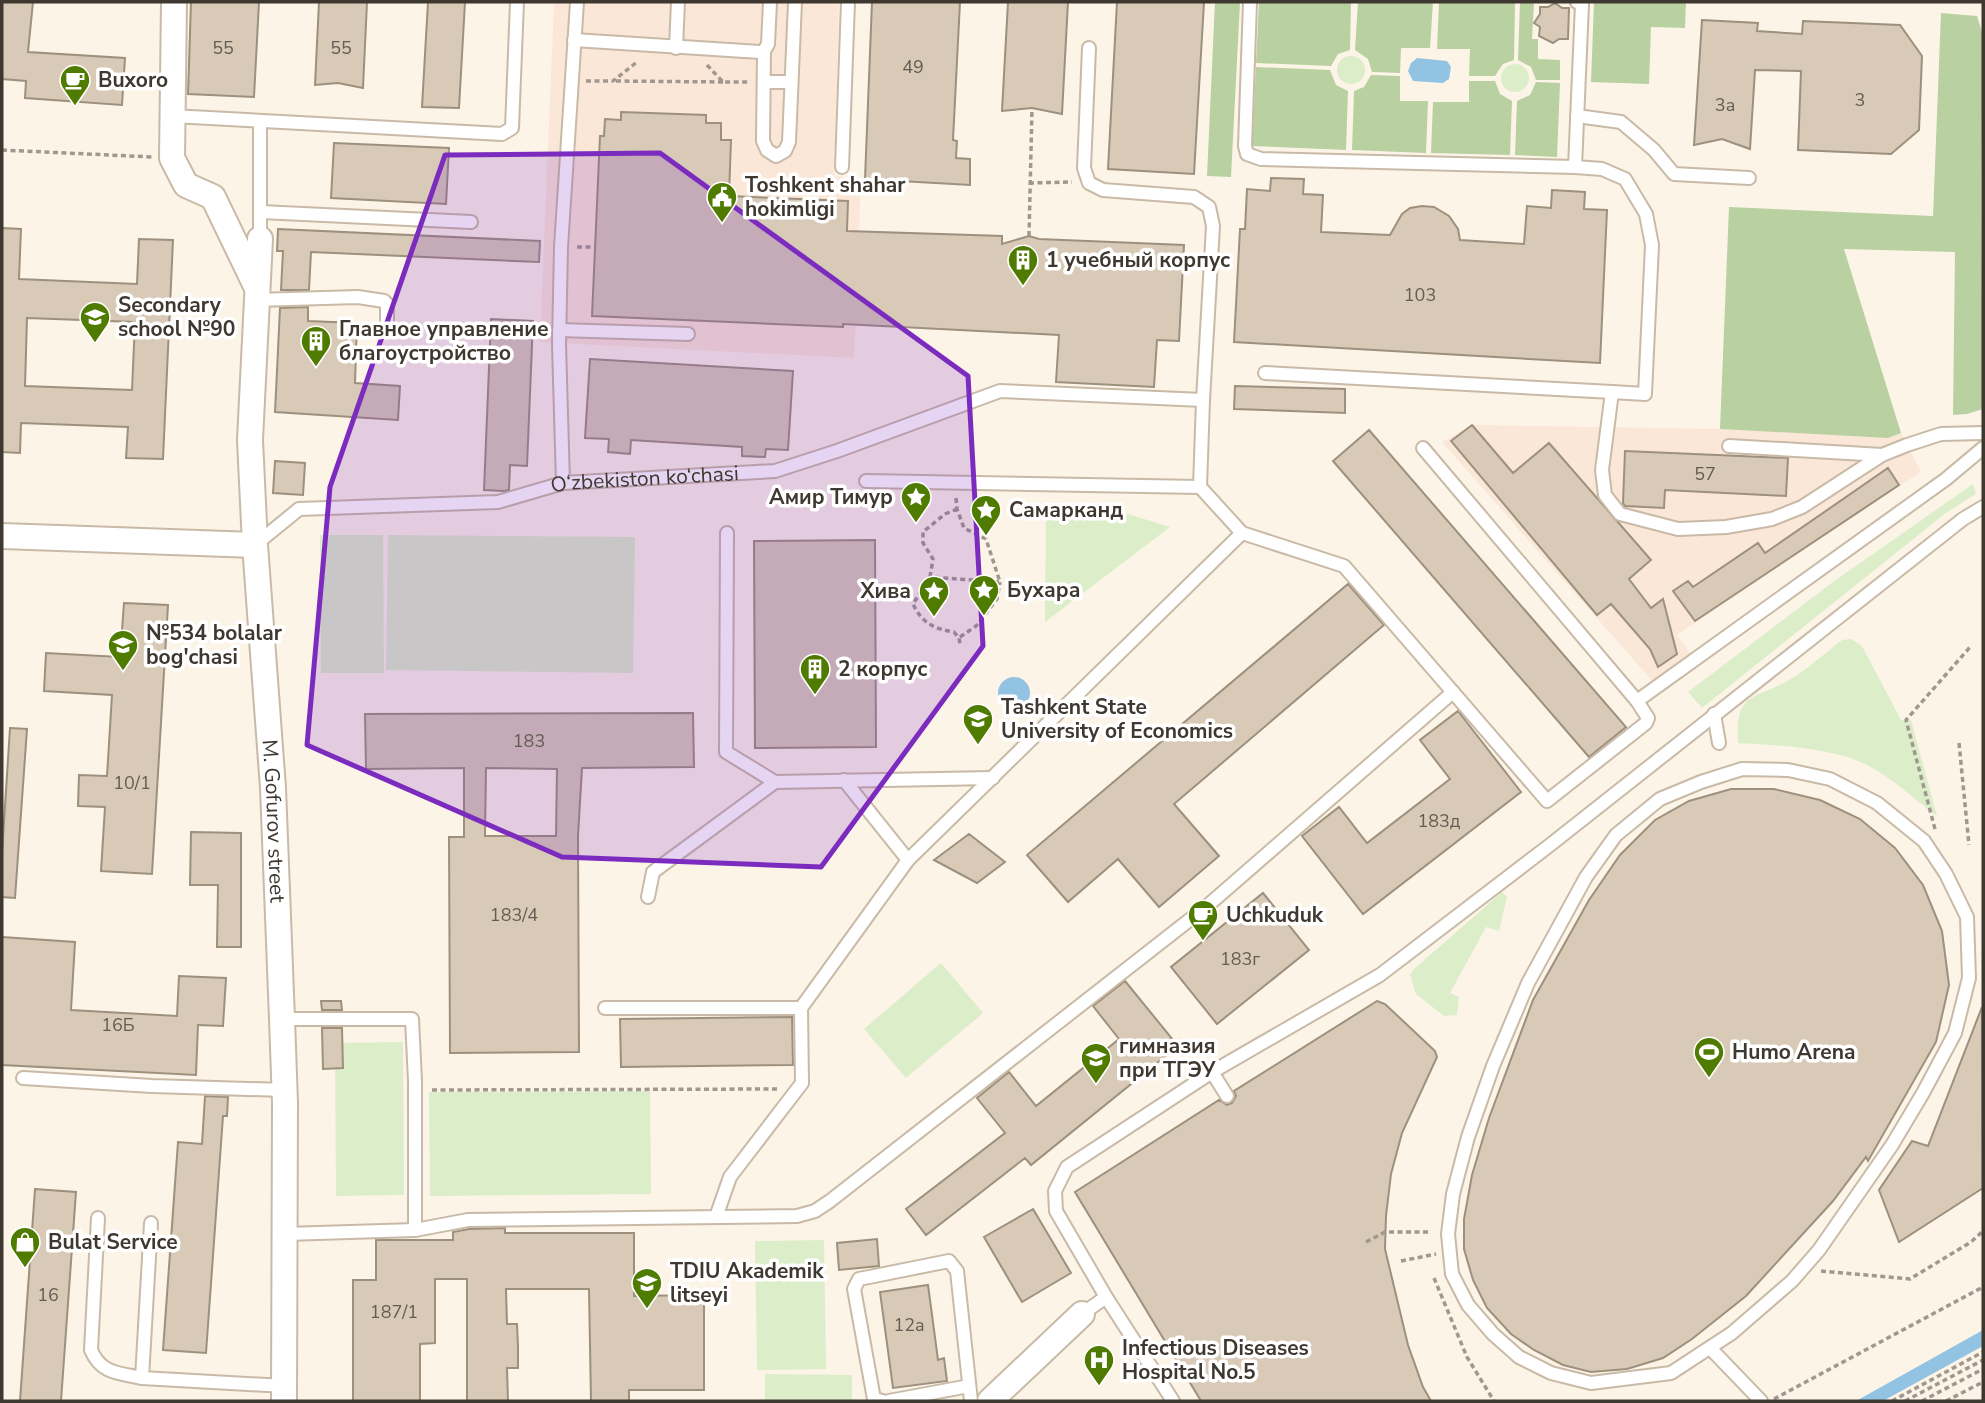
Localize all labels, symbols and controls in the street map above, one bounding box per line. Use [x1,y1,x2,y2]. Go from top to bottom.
house number: 55 [212,36,234,60]
house number: 55 [330,36,352,60]
house number: 49 [902,55,924,79]
cafe icon: Buxoro [58,63,92,107]
place label: Buxoro [98,66,168,94]
house number: 3 [1855,88,1865,112]
house number: 3a [1715,93,1735,117]
place label: Toshkent shahar hokimligi [745,171,906,223]
public building icon: Toshkent shahar hokimligi [705,180,739,224]
building icon: 1 учебный корпус [1006,243,1040,287]
place label: 1 учебный корпус [1046,246,1230,274]
house number: 103 [1404,283,1436,307]
place label: Secondary school №90 [118,291,235,343]
school or university icon: Secondary school №90 [78,300,112,344]
place label: Главное управление благоустройство [339,315,549,367]
building icon: Главное управление благоустройство [299,324,333,368]
street label: O‘zbekiston ko‘chasi [547,459,739,500]
house number: 57 [1694,462,1716,486]
place icon: Амир Тимур [899,480,933,524]
place label: Амир Тимур [769,483,893,511]
place icon: Самарканд [969,493,1003,537]
place label: Самарканд [1009,496,1123,524]
place icon: Бухара [967,573,1001,617]
place icon: Хива [917,574,951,618]
place label: Бухара [1007,576,1080,604]
place label: Хива [859,577,911,605]
place label: №534 bolalar bog'chasi [146,619,283,671]
school or university icon: №534 bolalar bog'chasi [106,628,140,672]
building icon: 2 корпус [798,652,832,696]
place label: 2 корпус [838,655,927,683]
place label: Tashkent State University of Economics [1001,693,1233,745]
school or university icon: Tashkent State University of Economics [961,702,995,746]
house number: 183 [513,729,545,753]
street label: M. Gofurov street [255,738,291,904]
house number: 10/1 [113,771,151,795]
house number: 183д [1417,809,1461,833]
cafe icon: Uchkuduk [1186,898,1220,942]
place label: Uchkuduk [1226,901,1324,929]
house number: 183/4 [490,903,538,927]
house number: 183г [1220,947,1260,971]
house number: 16Б [101,1013,135,1037]
place label: гимназия при ТГЭУ [1119,1032,1217,1084]
sports icon: Humo Arena [1692,1035,1726,1079]
place label: Humo Arena [1732,1038,1855,1066]
school or university icon: гимназия при ТГЭУ [1079,1041,1113,1085]
shop icon: Bulat Service [8,1225,42,1269]
place label: Bulat Service [48,1228,178,1256]
place label: TDIU Akademik litseyi [670,1257,824,1309]
school or university icon: TDIU Akademik litseyi [630,1266,664,1310]
house number: 16 [37,1283,59,1307]
house number: 187/1 [370,1300,418,1324]
house number: 12a [893,1313,925,1337]
place label: Infectious Diseases Hospital No.5 [1122,1334,1309,1386]
hospital icon: Infectious Diseases Hospital No.5 [1082,1343,1116,1387]

